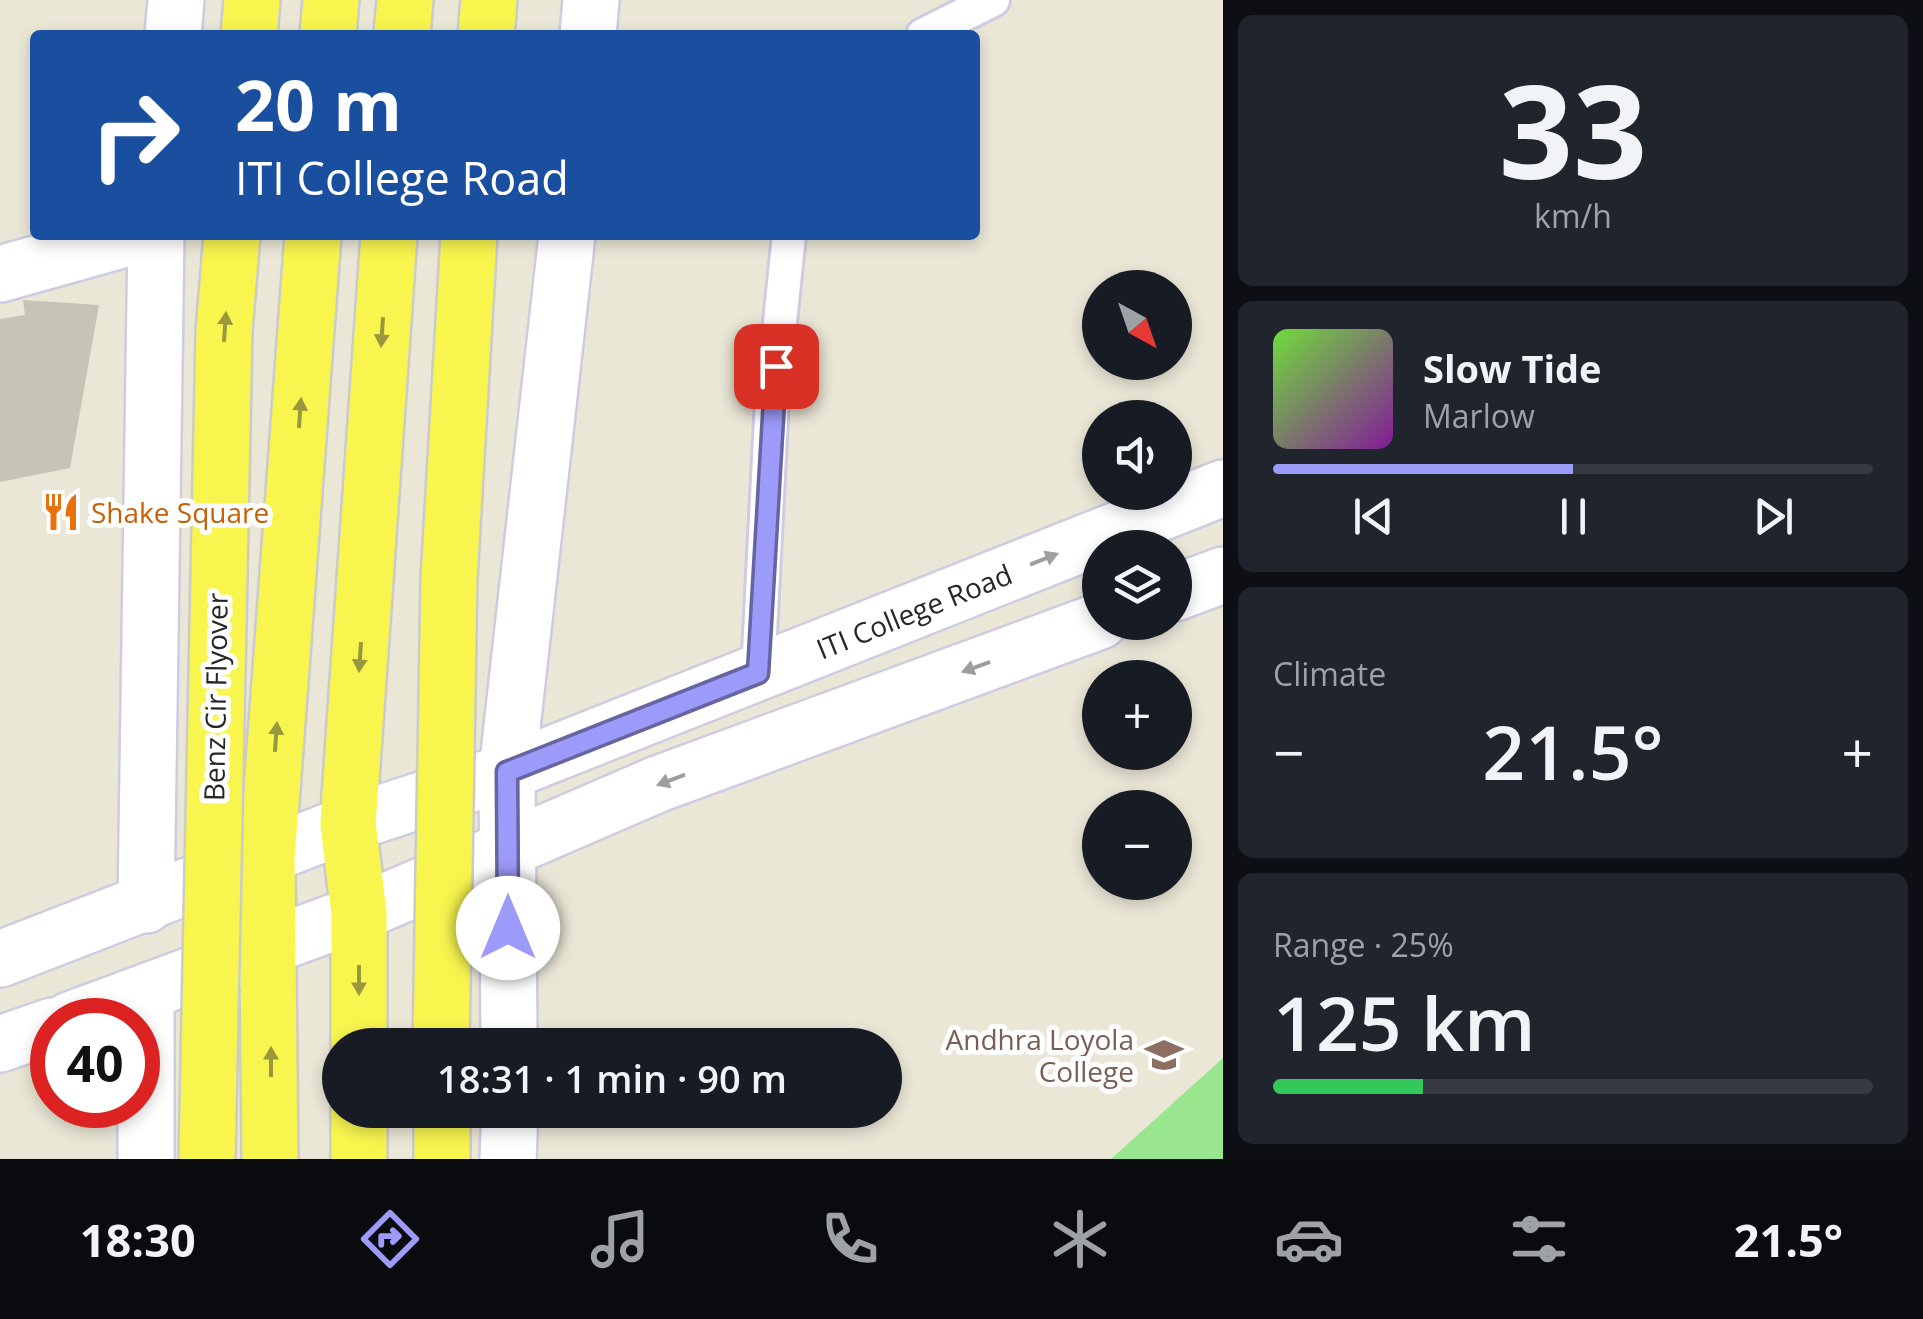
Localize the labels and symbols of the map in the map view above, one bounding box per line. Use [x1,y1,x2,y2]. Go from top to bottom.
north arrow [1082,270,1192,380]
one-way arrow [217,310,233,342]
one-way arrow [374,317,390,349]
pin [734,324,819,409]
one-way arrow [293,396,309,428]
restaurant icon: Shake Square [40,491,82,533]
place label: Shake Square [91,493,269,531]
one-way arrow [1029,551,1059,567]
street label: ITI College Road [811,554,1017,668]
street label: Benz Cir Flyover [194,592,236,801]
one-way arrow [351,641,367,673]
one-way arrow [960,660,990,675]
one-way arrow [268,720,284,752]
one-way arrow [656,772,686,788]
position arrow [456,876,560,980]
one-way arrow [351,965,367,997]
speed limit sign: 40 [30,998,160,1128]
place label: Andhra Loyola College [946,1020,1134,1090]
school or university icon: Andhra Loyola College [1143,1034,1185,1076]
one-way arrow [263,1045,279,1077]

